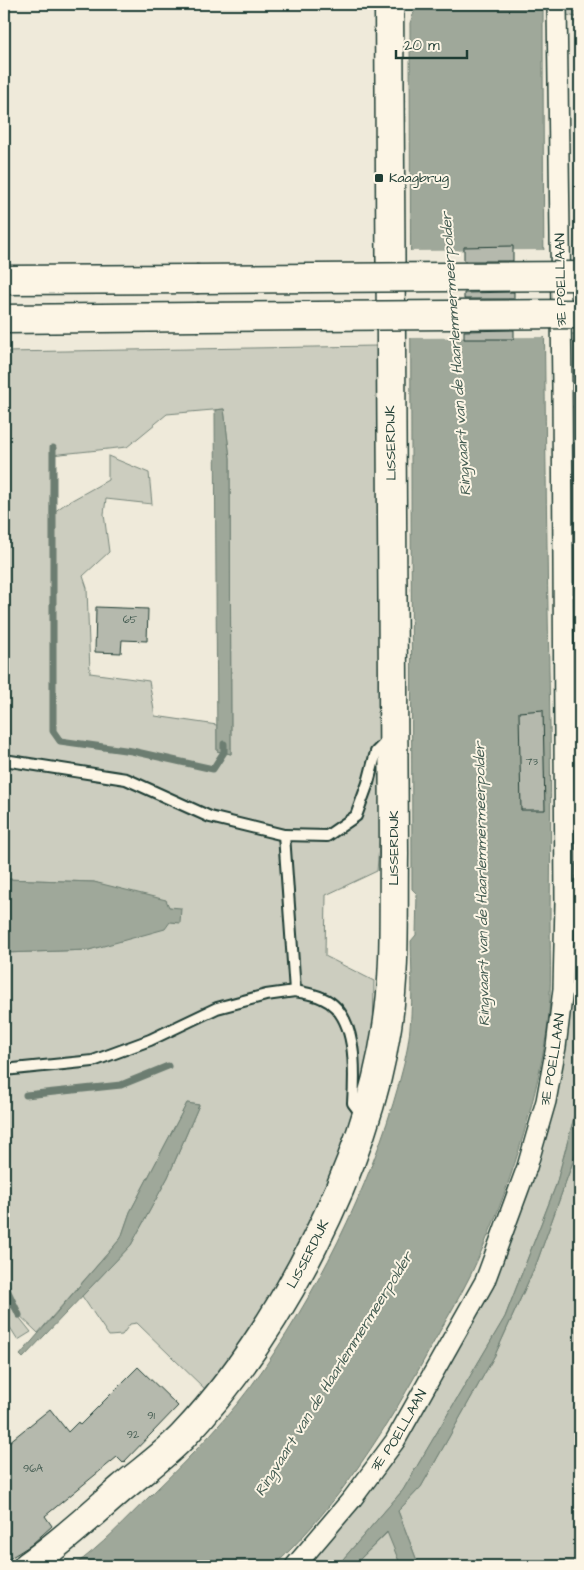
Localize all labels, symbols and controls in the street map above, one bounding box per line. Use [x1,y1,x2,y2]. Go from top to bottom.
scale bar [396,28,468,60]
text: 20 m [404,35,440,56]
place label: Kaagbrug [389,168,449,188]
marker: Kaagbrug [373,172,385,184]
water label: Ringvaart van de Haarlemmermeerpolder [435,210,477,497]
street label: 3E POELLAAN [550,233,572,327]
street label: LISSERDIJK [380,405,402,481]
house number: 65 [123,612,138,627]
water label: Ringvaart van de Haarlemmermeerpolder [469,740,496,1026]
house number: 73 [526,754,539,769]
street label: LISSERDIJK [384,810,404,886]
street label: 3E POELLAAN [535,1012,570,1108]
street label: LISSERDIJK [282,1216,335,1292]
water label: Ringvaart van de Haarlemmermeerpolder [250,1246,420,1501]
street label: 3E POELLAAN [365,1386,432,1476]
house number: 91 [147,1408,155,1423]
house number: 92 [127,1427,140,1442]
house number: 96A [23,1461,43,1476]

